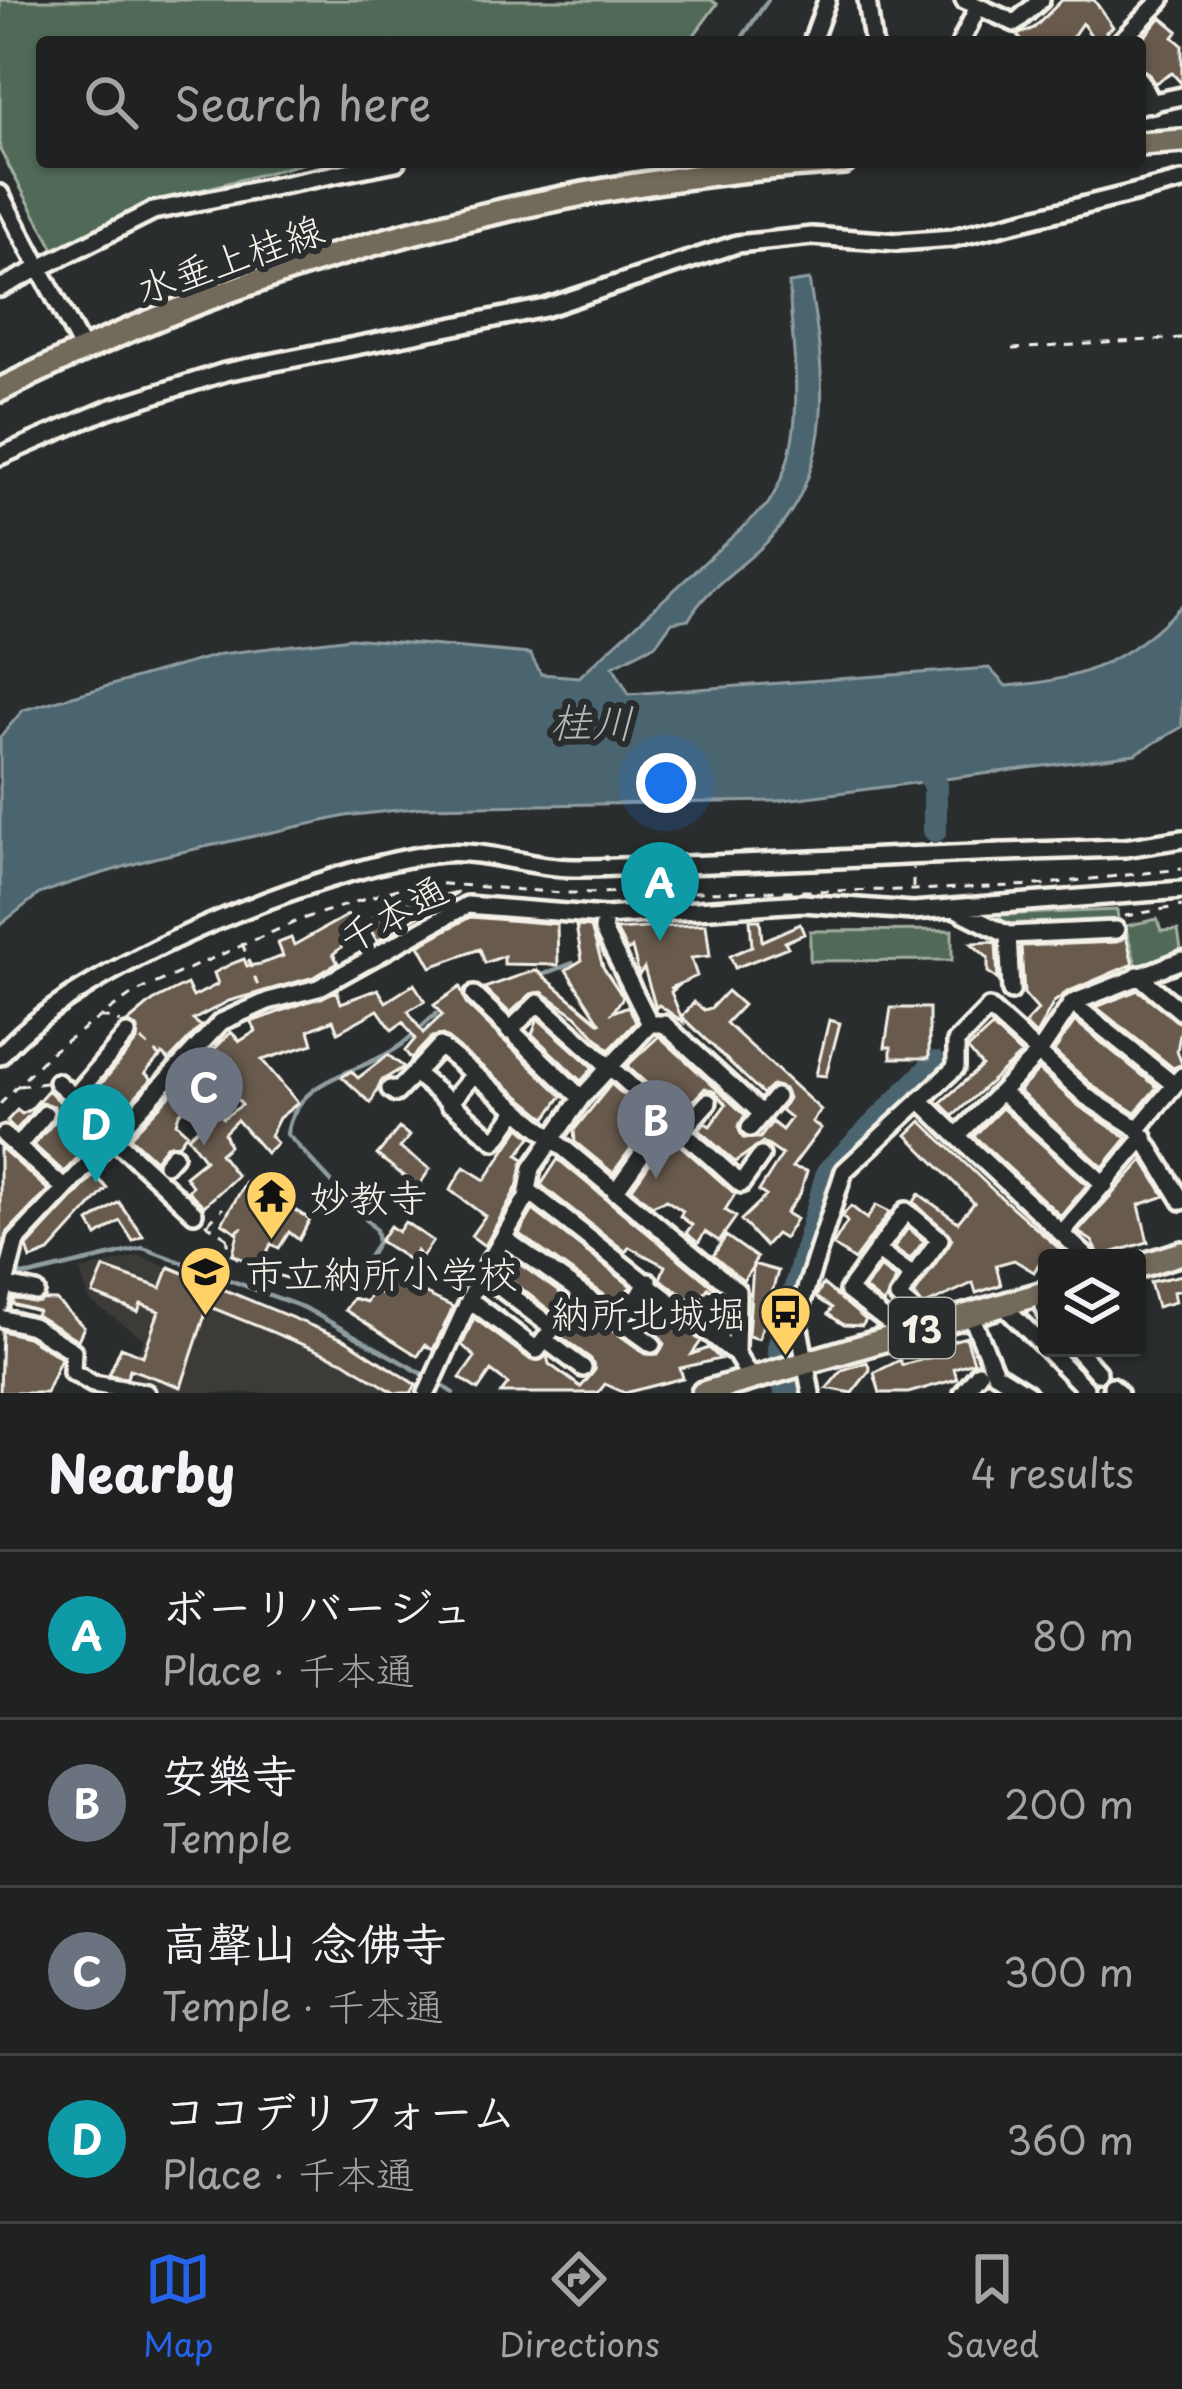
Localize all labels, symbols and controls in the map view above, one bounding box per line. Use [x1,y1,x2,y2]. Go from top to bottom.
search box [36,36,1146,168]
text: Search here [174,68,431,136]
icon: search [78,69,144,135]
street label: 水垂上桂線 [127,197,331,317]
water label: 桂川 [549,688,635,752]
your location [636,753,696,813]
pin: A [621,842,699,941]
street label: 千本通 [327,858,457,966]
pin: C [165,1047,243,1146]
pin: B [617,1080,695,1179]
pin: D [57,1084,135,1183]
place label: 妙教寺 [310,1166,427,1225]
temple icon: 妙教寺 [243,1167,299,1241]
place label: 市立納所小学校 [245,1242,518,1301]
school or university icon: 市立納所小学校 [178,1243,234,1317]
map controls [1038,1249,1146,1357]
button: layers [1038,1249,1146,1357]
place label: 納所北城堀 [551,1282,746,1341]
bus stop icon: 納所北城堀 [757,1283,813,1357]
road number: 13 [889,1298,955,1358]
text: Nearby [48,1433,235,1510]
text: 4 results [971,1442,1134,1501]
text: ボーリバージュ [162,1571,474,1639]
text: A [72,1605,102,1664]
text: 80 m [1032,1605,1134,1664]
text: Place · 千本通 [162,1639,415,1698]
text: 安樂寺 [162,1739,297,1807]
text: B [74,1773,100,1832]
text: 200 m [1004,1773,1134,1832]
text: Temple [162,1807,292,1866]
text: 高聲山 念佛寺 [162,1907,446,1975]
text: C [72,1941,102,2000]
text: 300 m [1003,1941,1134,2000]
text: Temple · 千本通 [162,1975,444,2034]
text: ココデリフォーム [162,2075,517,2143]
text: D [71,2109,103,2168]
text: 360 m [1006,2109,1134,2168]
text: Place · 千本通 [162,2143,415,2202]
tab: Map [143,2246,213,2368]
tab: Directions [499,2246,660,2368]
tab: Saved [945,2246,1039,2368]

